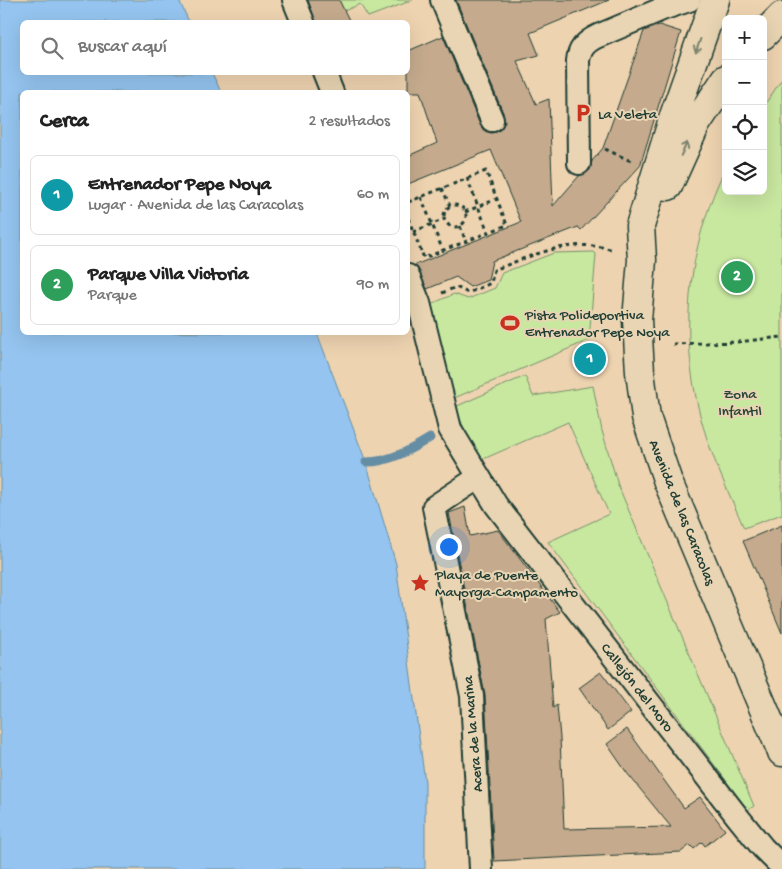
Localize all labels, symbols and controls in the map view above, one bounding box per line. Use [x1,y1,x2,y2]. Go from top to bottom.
map controls [722,15,767,195]
button: + [722,15,767,60]
search box [20,20,410,75]
icon: search [38,34,66,62]
text: Buscar aquí [78,36,167,59]
one-way arrow [693,38,702,53]
button: − [722,60,767,105]
parking icon: La Veleta [572,102,594,124]
button: locate [722,105,767,150]
place label: La Veleta [598,106,658,124]
text: Cerca [40,110,88,135]
text: 2 resultados [309,113,390,132]
one-way arrow [679,142,689,157]
button: layers [722,150,767,195]
text: Entrenador Pepe Noya [88,174,271,197]
text: 1 [54,186,60,205]
text: 60 m [357,186,389,205]
text: Lugar · Avenida de las Caracolas [88,197,303,216]
pin: 2 [721,258,753,296]
text: Parque Villa Victoria [88,264,249,287]
text: 2 [53,276,61,295]
text: 90 m [357,276,389,295]
text: Parque [88,287,137,306]
place label: Pista Polideportiva Entrenador Pepe Noya [524,307,670,342]
sports icon: Pista Polideportiva Entrenador Pepe Noya [499,312,521,334]
pin: 1 [574,340,606,378]
park label: Zona Infantil [718,386,762,421]
street label: Avenida de las Caracolas [644,437,719,588]
your location [436,534,462,560]
place label: Playa de Puente Mayorga-Campamento [434,567,578,602]
place icon: Playa de Puente Mayorga-Campamento [409,572,431,594]
street label: Callejón del Moro [596,640,677,737]
street label: Acera de la Marina [460,674,488,793]

